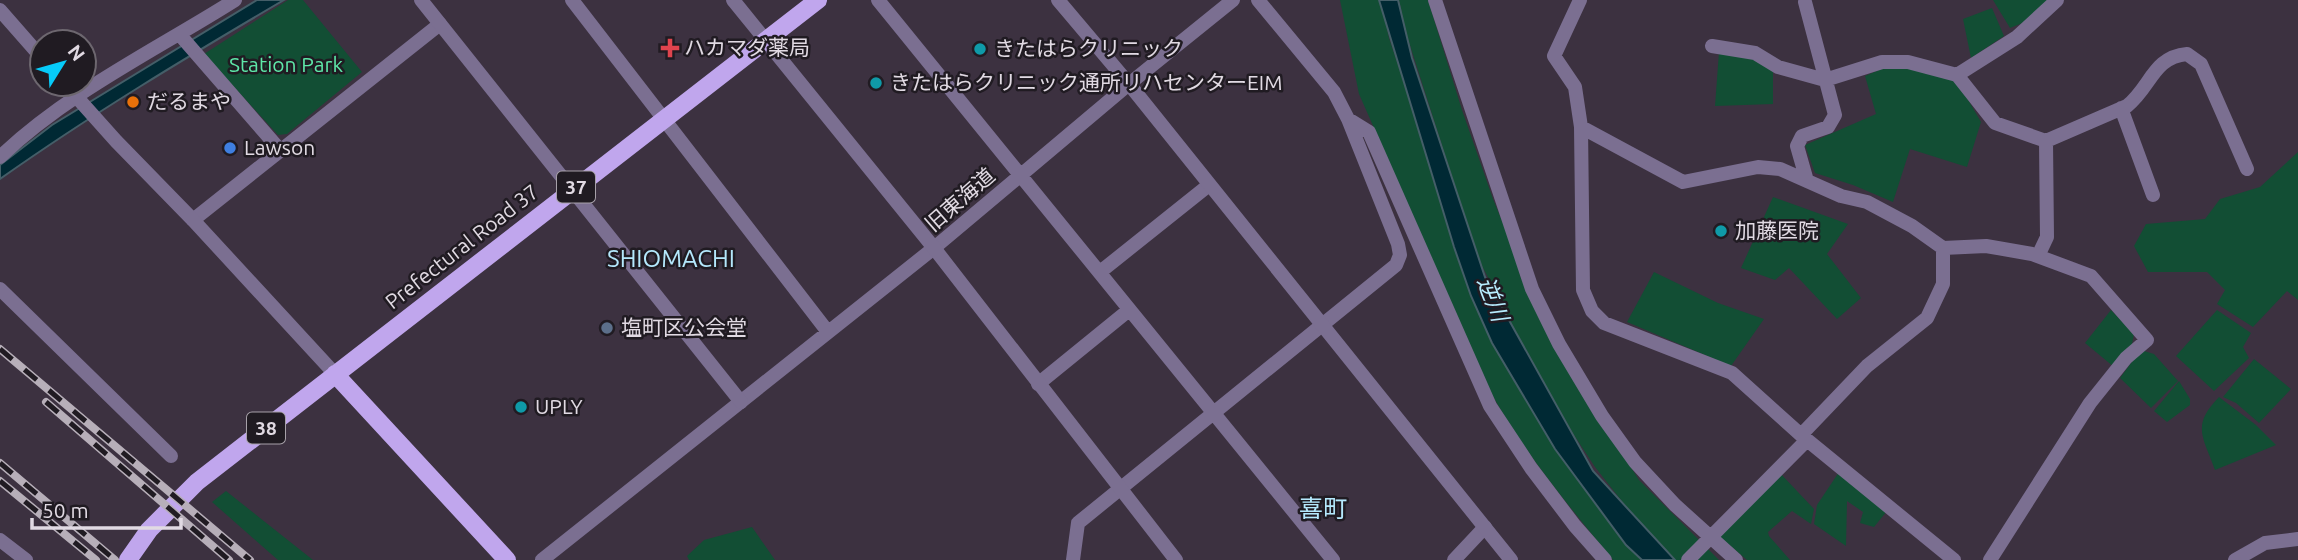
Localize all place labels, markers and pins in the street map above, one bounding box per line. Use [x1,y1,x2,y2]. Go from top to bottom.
place label: ハカマダ薬局 [684,35,810,59]
place label: きたはらクリニック [994,36,1183,60]
marker: ハカマダ薬局 [662,40,678,56]
marker: きたはらクリニック [972,41,988,57]
place label: きたはらクリニック通所リハセンターEIM [890,70,1282,94]
marker: きたはらクリニック通所リハセンターEIM [868,75,884,91]
place label: だるまや [147,89,231,113]
marker: だるまや [125,94,141,110]
place label: Lawson [244,135,315,159]
marker: Lawson [222,140,238,156]
place label: 加藤医院 [1735,218,1819,242]
marker: 加藤医院 [1713,223,1729,239]
place label: 塩町区公会堂 [621,315,747,339]
marker: 塩町区公会堂 [599,320,615,336]
place label: UPLY [535,394,583,418]
marker: UPLY [513,399,529,415]

